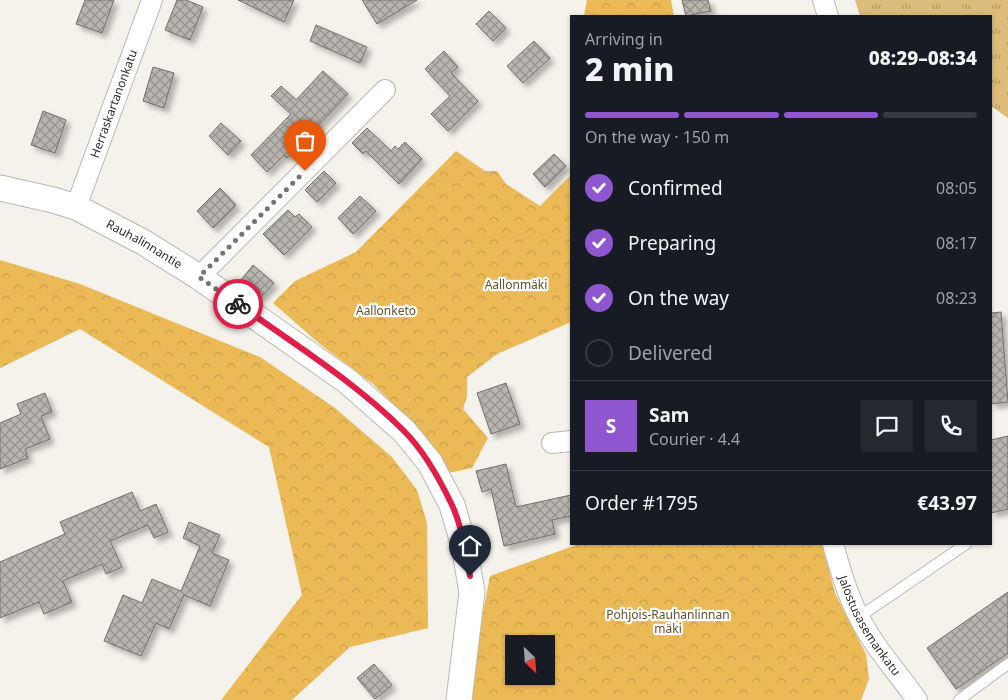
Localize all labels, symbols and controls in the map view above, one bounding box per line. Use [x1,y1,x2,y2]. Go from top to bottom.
text: Arriving in [585,28,663,50]
text: 08:29–08:34 [869,45,977,71]
street label: Herraskartanonkatu [86,47,141,160]
text: 2 min [585,47,674,90]
pin [284,120,326,171]
text: On the way · 150 m [585,126,729,148]
icon: bag [291,127,319,155]
icon: check [585,174,613,202]
text: Confirmed [628,175,723,201]
text: 08:05 [936,177,977,199]
street label: Rauhalinnantie [103,215,186,273]
icon: check [585,229,613,257]
text: Preparing [628,230,716,256]
text: 08:17 [936,232,977,254]
park label: Aallonmäki [485,276,547,293]
courier [213,279,263,329]
icon: check [585,284,613,312]
text: On the way [628,285,729,311]
text: 08:23 [936,287,977,309]
icon: bike [224,290,252,318]
park label: Aallonketo [356,302,416,319]
text: Delivered [628,340,713,366]
button: chat [861,400,913,452]
button: phone [925,400,977,452]
text: Sam [649,402,689,428]
text: S [606,413,616,439]
text: Courier · 4.4 [649,428,740,450]
text: Order #1795 [585,490,698,516]
text: €43.97 [917,490,977,516]
pin [449,525,491,576]
icon: home [456,532,484,560]
street label: Jalostusasemankatu [834,572,905,679]
park label: Pohjois-Rauhanlinnan mäki [606,606,730,637]
north arrow [505,635,555,685]
map controls [505,635,555,685]

